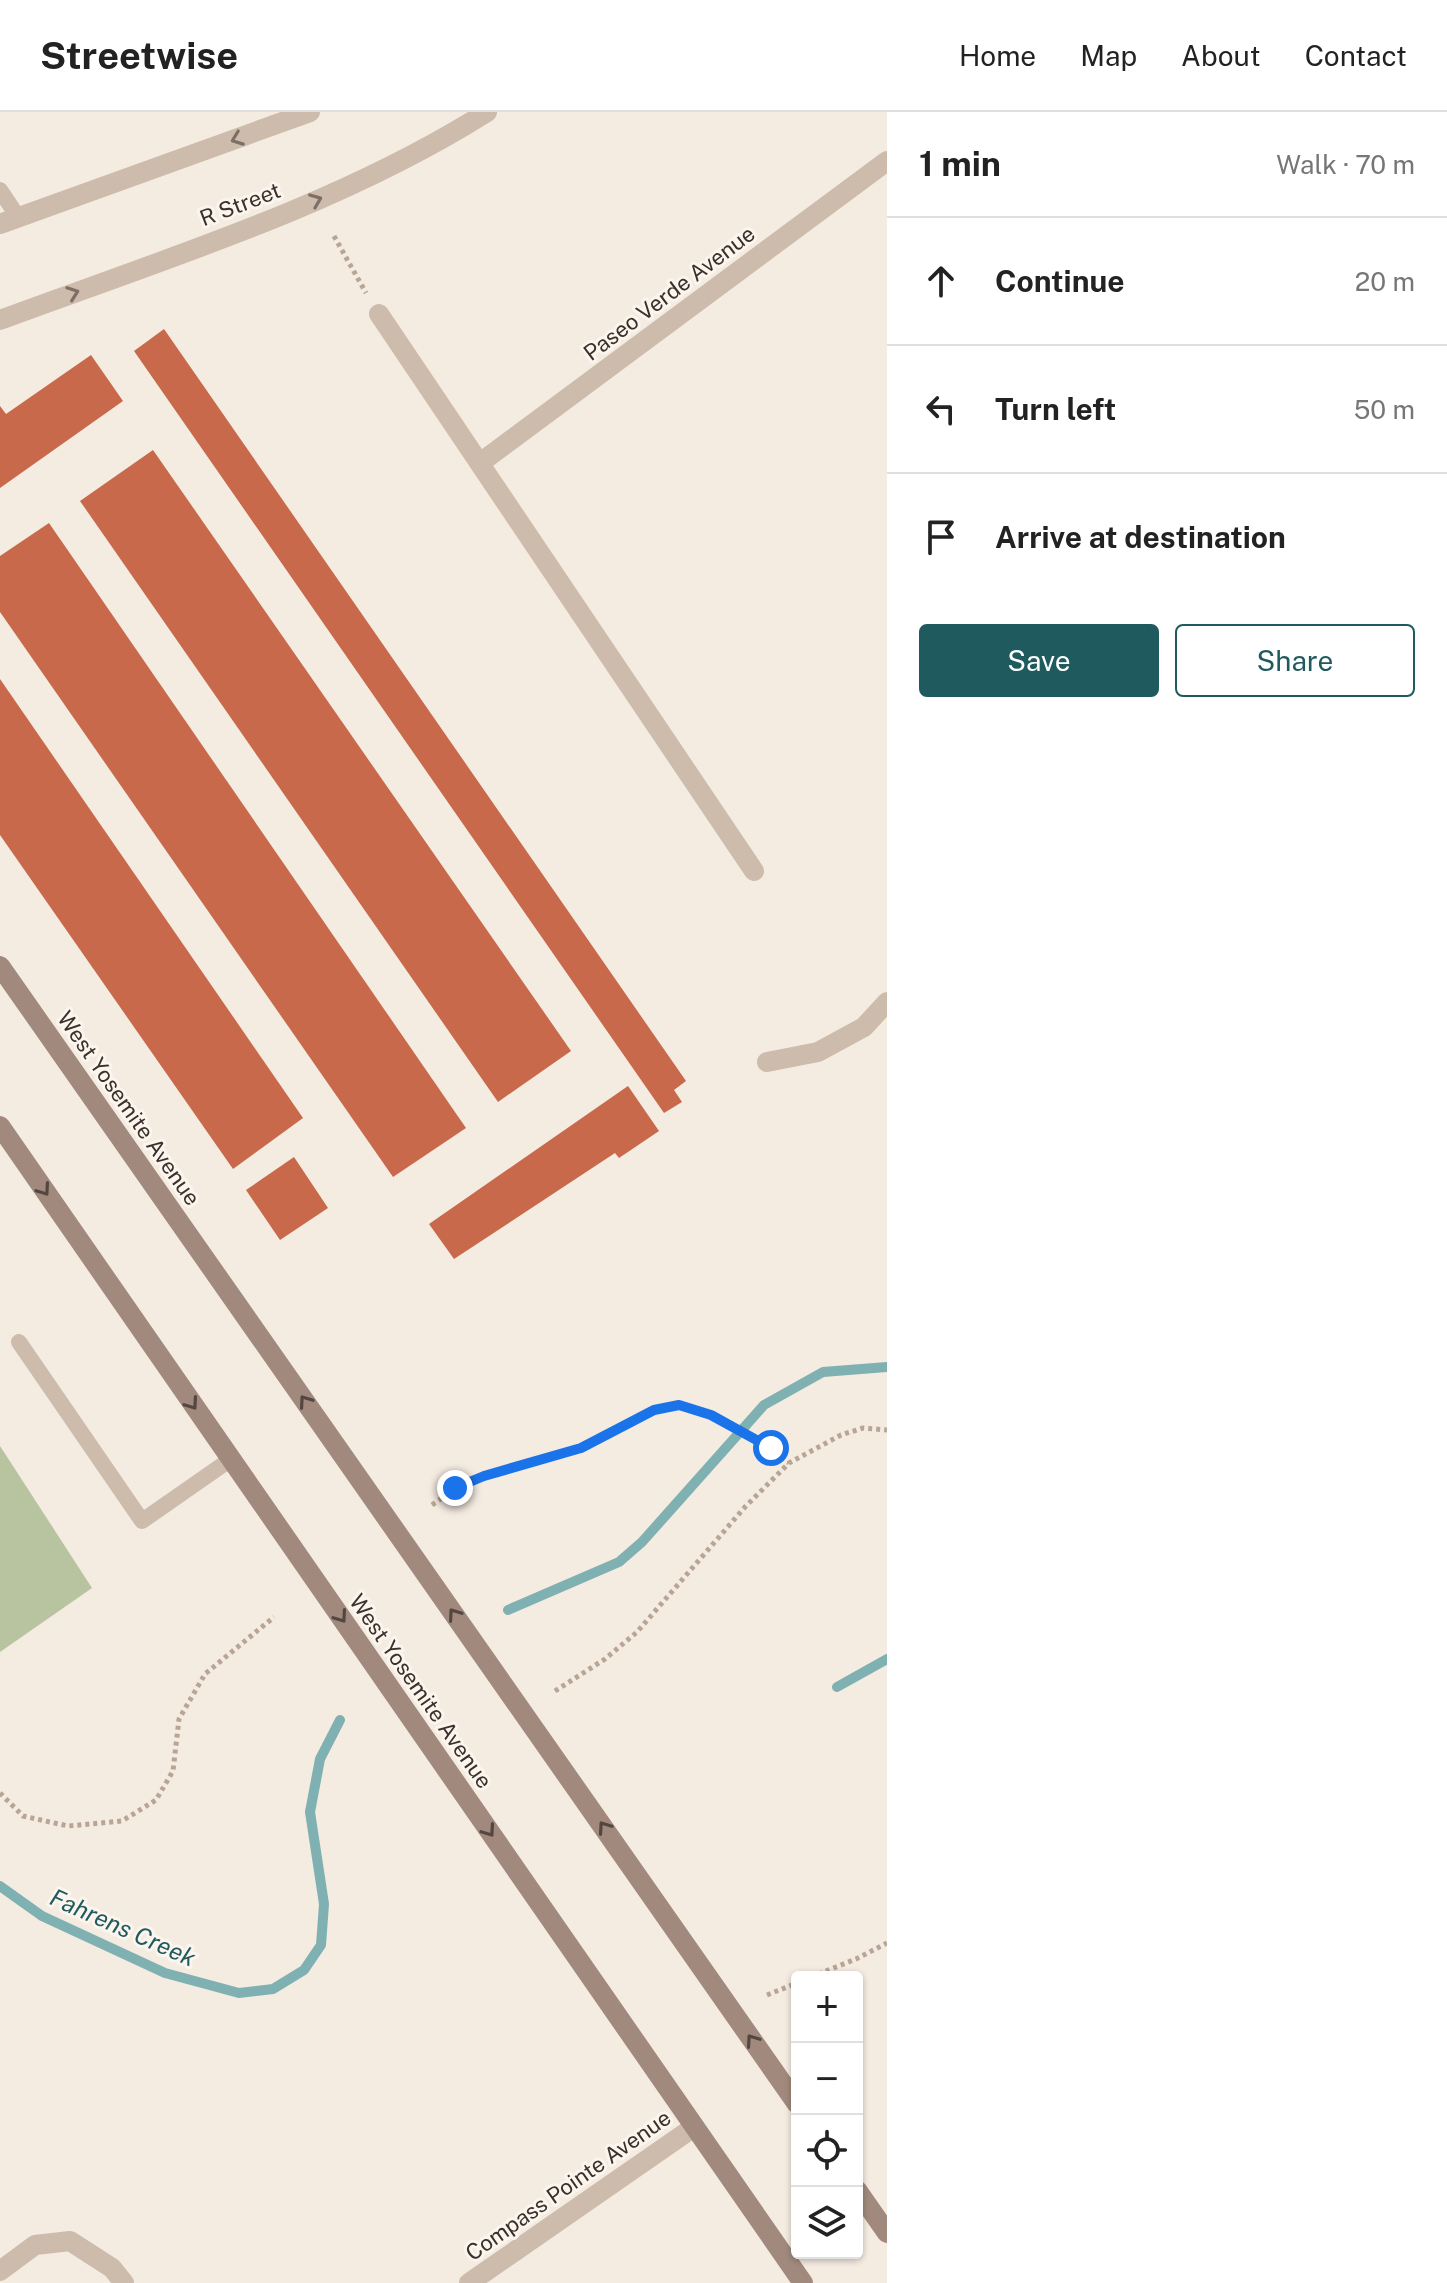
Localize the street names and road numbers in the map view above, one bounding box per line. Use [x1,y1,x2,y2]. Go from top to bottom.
street label: R Street [196,177,284,231]
street label: Paseo Verde Avenue [578,220,760,366]
street label: West Yosemite Avenue [52,1006,206,1210]
street label: West Yosemite Avenue [344,1589,498,1793]
street label: Compass Pointe Avenue [460,2104,676,2266]

